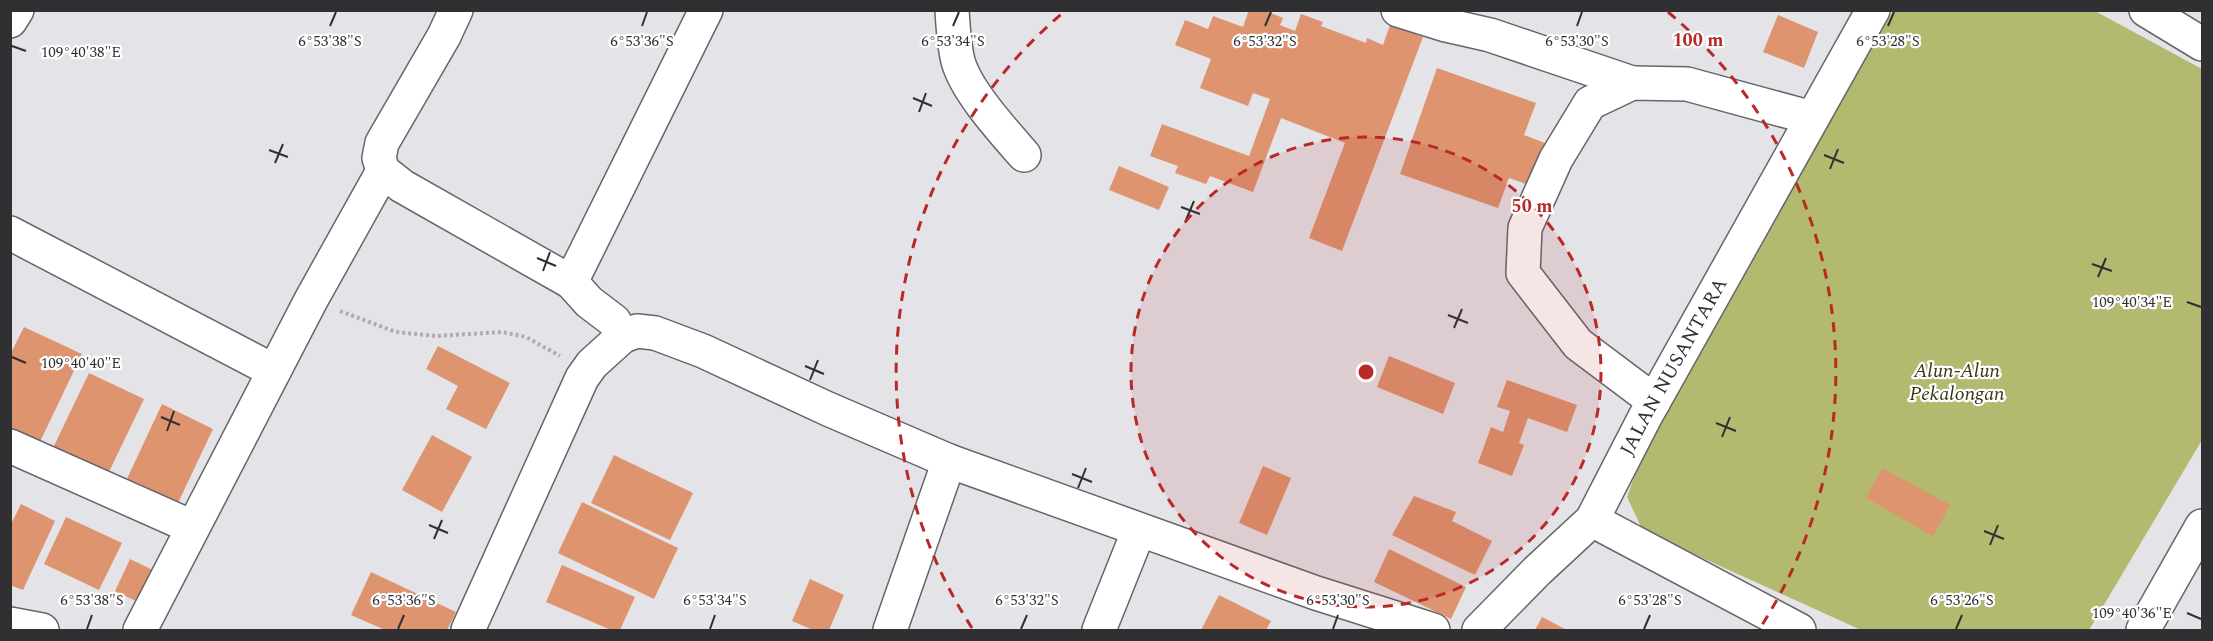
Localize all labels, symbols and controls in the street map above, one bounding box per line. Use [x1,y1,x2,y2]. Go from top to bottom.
text: 100 m [1672,27,1724,54]
text: 6°53'38"S [298,30,362,53]
text: 6°53'36"S [610,30,674,53]
text: 6°53'34"S [921,30,985,53]
text: 6°53'32"S [1233,30,1297,53]
text: 6°53'30"S [1545,30,1609,53]
text: 6°53'28"S [1856,30,1920,53]
text: 109°40'38"E [41,41,121,64]
text: 50 m [1512,193,1552,220]
street label: JALAN NUSANTARA [1612,272,1735,461]
text: 109°40'34"E [2092,291,2172,314]
text: 109°40'40"E [41,352,121,375]
park label: Alun-Alun Pekalongan [1909,356,2005,409]
centre of rings [1356,362,1376,382]
text: 6°53'38"S [60,589,124,612]
text: 6°53'36"S [372,589,436,612]
text: 6°53'34"S [683,589,747,612]
text: 6°53'32"S [995,589,1059,612]
text: 6°53'30"S [1306,589,1370,612]
text: 6°53'28"S [1618,589,1682,612]
text: 6°53'26"S [1930,589,1994,612]
text: 109°40'36"E [2092,602,2172,625]

